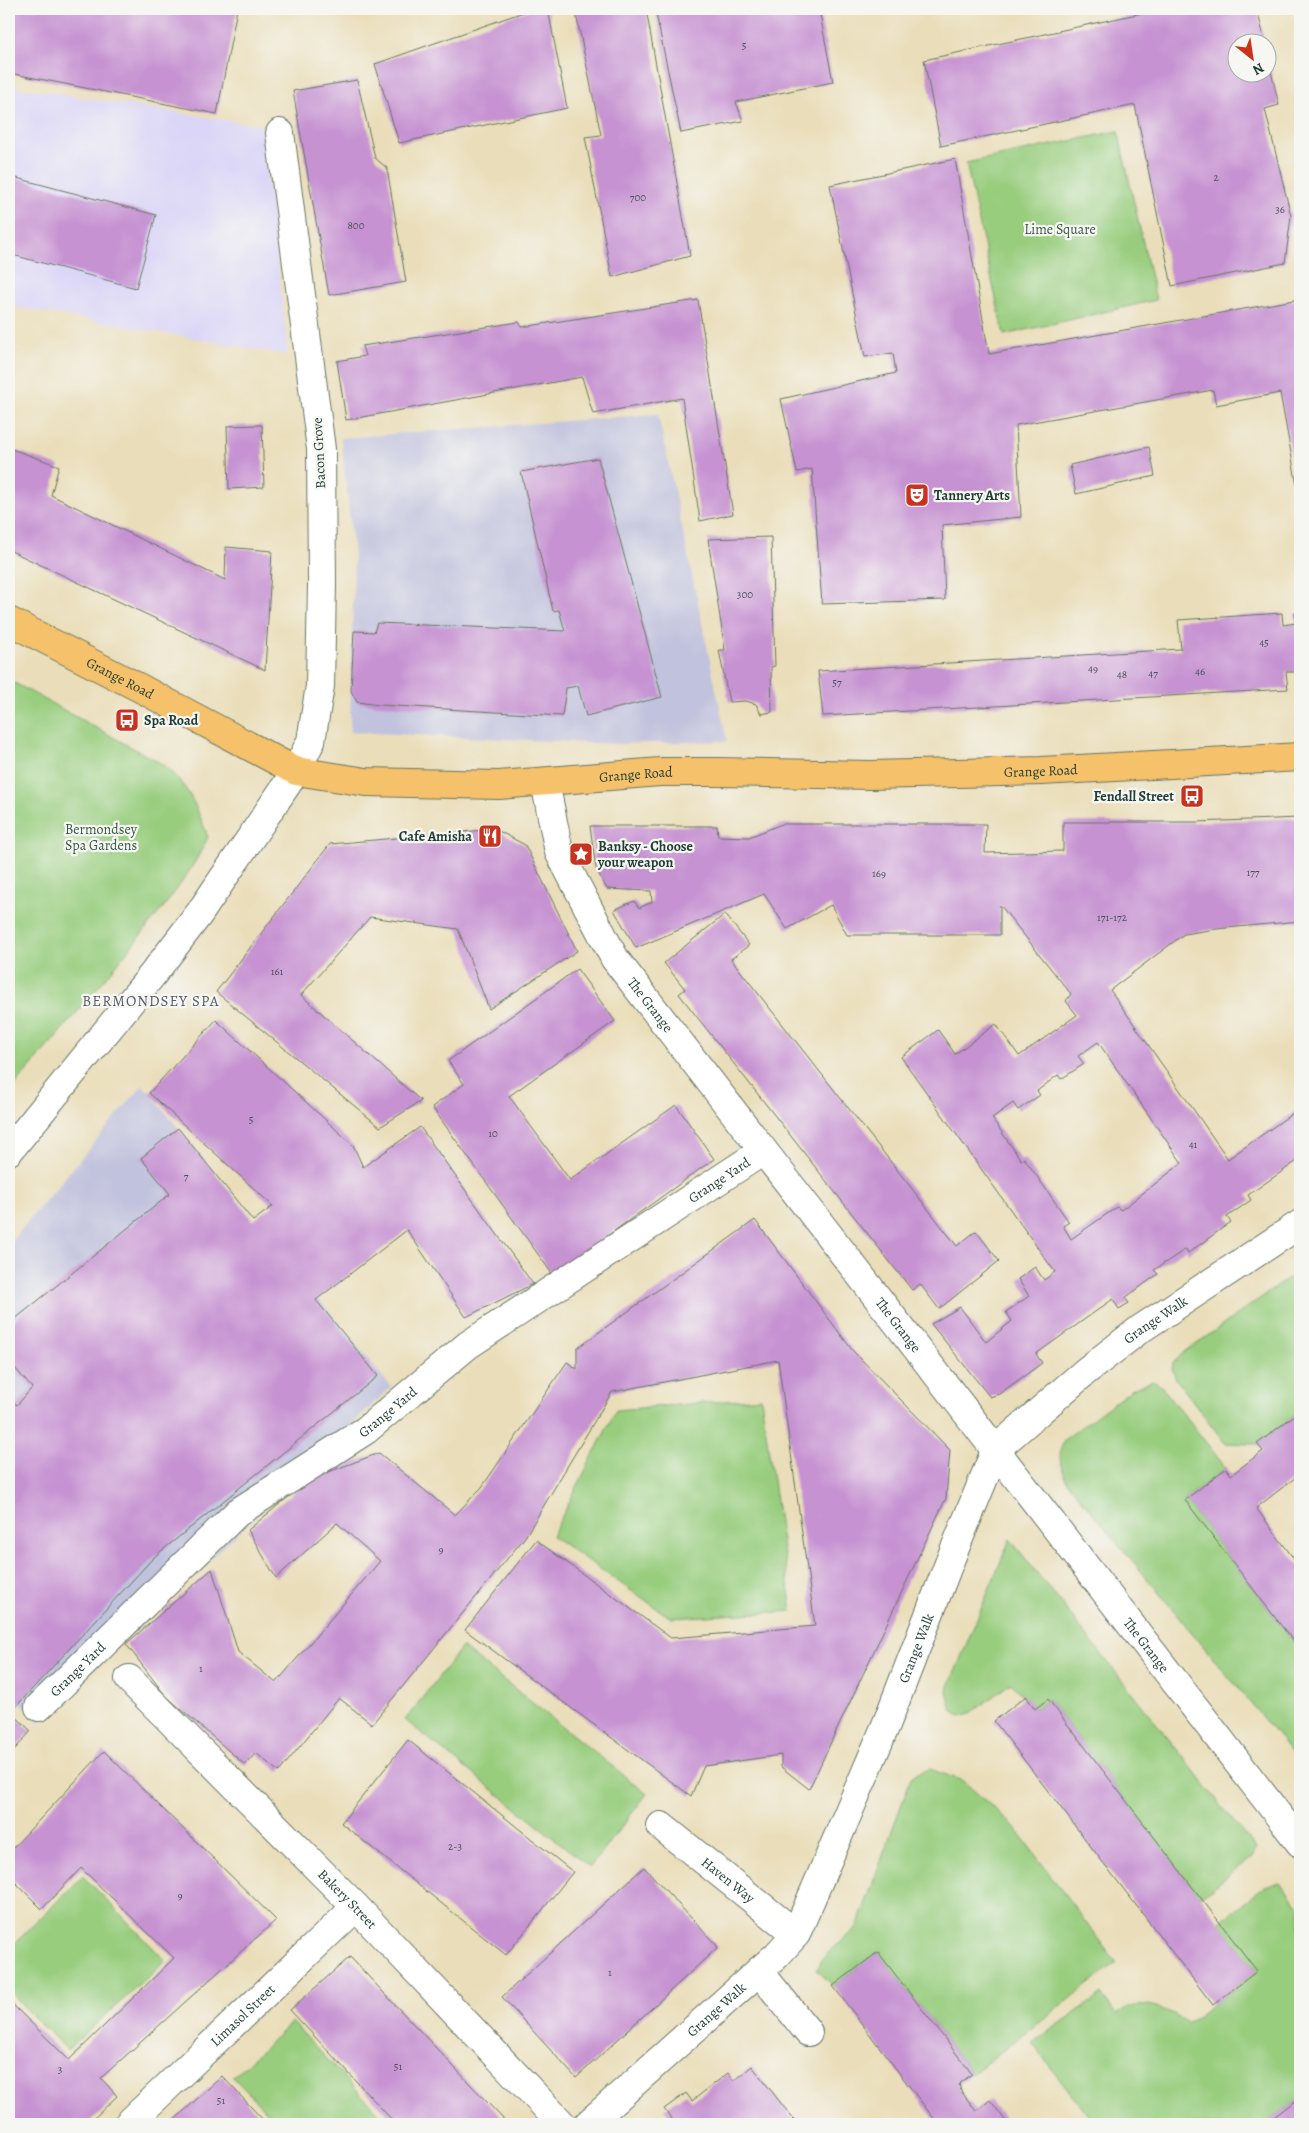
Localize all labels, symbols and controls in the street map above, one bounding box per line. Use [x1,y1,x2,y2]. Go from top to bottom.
north arrow [1226,32,1276,82]
house number: 5 [742,38,747,53]
text: N [1249,58,1267,80]
house number: 2 [1213,170,1219,185]
house number: 700 [630,190,646,205]
house number: 36 [1275,202,1285,217]
house number: 800 [347,218,365,233]
park label: Lime Square [1024,220,1096,239]
street label: Bacon Grove [308,417,330,489]
theatre icon: Tannery Arts [904,482,930,508]
place label: Tannery Arts [934,486,1010,505]
house number: 300 [737,587,753,602]
house number: 45 [1259,635,1269,650]
street label: Grange Road [83,653,158,704]
house number: 49 [1088,661,1098,676]
house number: 46 [1195,664,1205,679]
house number: 47 [1148,666,1158,681]
house number: 48 [1117,667,1127,682]
house number: 57 [832,675,842,690]
bus stop icon: Spa Road [114,707,140,733]
place label: Spa Road [144,711,199,730]
street label: Grange Road [1004,760,1078,781]
street label: Grange Road [598,763,673,786]
bus stop icon: Fendall Street [1179,783,1205,809]
place label: Fendall Street [1093,787,1174,806]
park label: Bermondsey Spa Gardens [65,820,138,855]
restaurant icon: Cafe Amisha [477,823,503,849]
place label: Cafe Amisha [399,827,472,846]
place label: Banksy - Choose your weapon [597,837,694,872]
place icon: Banksy - Choose your weapon [568,841,594,867]
house number: 177 [1246,865,1260,880]
house number: 169 [872,866,886,881]
house number: 171-172 [1097,910,1127,925]
house number: 161 [271,964,284,979]
street label: The Grange [623,973,678,1036]
district label: BERMONDSEY SPA [82,991,220,1011]
house number: 5 [249,1112,254,1127]
house number: 10 [488,1126,498,1141]
house number: 41 [1189,1137,1198,1152]
street label: Grange Yard [684,1152,754,1207]
house number: 7 [184,1169,189,1184]
street label: Grange Walk [1119,1291,1191,1348]
street label: The Grange [871,1293,926,1356]
street label: Grange Yard [355,1382,421,1442]
house number: 9 [438,1542,444,1557]
street label: Grange Walk [894,1610,938,1686]
street label: The Grange [1119,1614,1174,1676]
street label: Grange Yard [46,1637,110,1701]
house number: 1 [199,1661,203,1676]
house number: 2-3 [448,1839,462,1854]
street label: Haven Way [697,1852,760,1908]
street label: Bakery Street [314,1865,382,1933]
house number: 9 [177,1888,183,1903]
house number: 1 [608,1965,612,1980]
street label: Grange Walk [683,1978,750,2041]
street label: Limasol Street [206,1979,279,2050]
house number: 51 [394,2059,402,2074]
house number: 3 [58,2062,62,2077]
house number: 51 [217,2093,225,2108]

